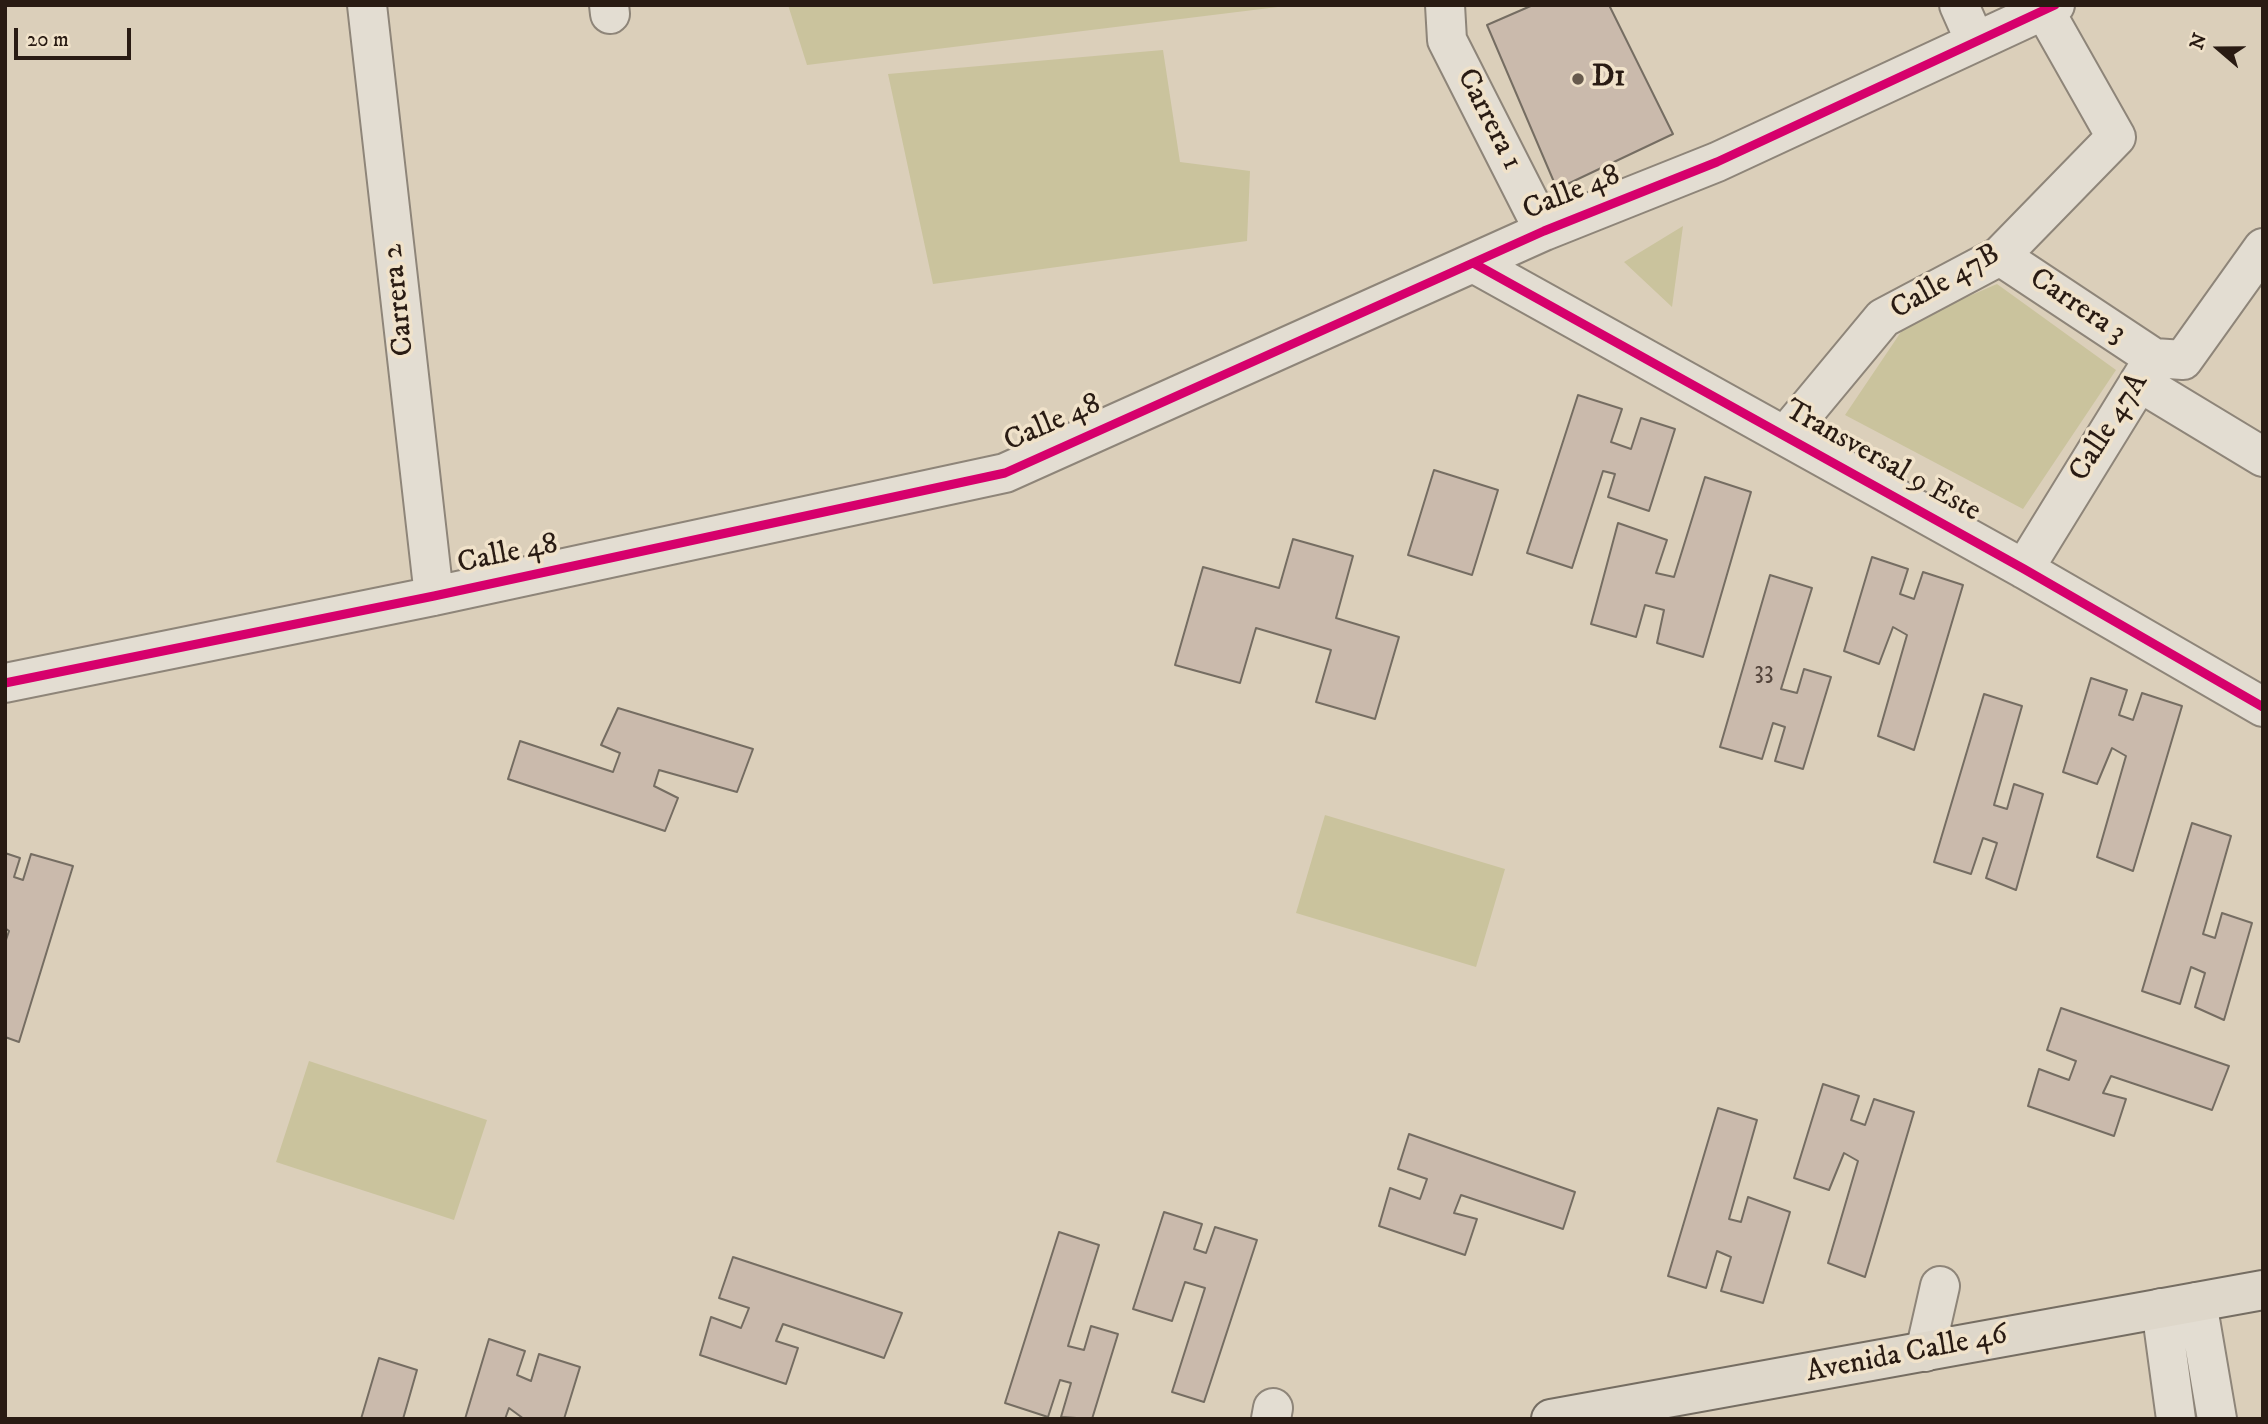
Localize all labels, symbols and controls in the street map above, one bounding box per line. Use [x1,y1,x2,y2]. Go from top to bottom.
scale bar [18,14,135,58]
north arrow [2184,14,2254,84]
text: 20 m [27,27,69,53]
text: N [2185,30,2212,53]
place label: D1 [1592,61,1625,97]
street label: Carrera 1 [1447,63,1529,177]
marker: D1 [1570,71,1586,87]
street label: Calle 48 [1518,158,1626,230]
street label: Calle 47B [1885,237,2007,329]
street label: Carrera 2 [376,242,424,358]
street label: Carrera 3 [2022,262,2132,352]
street label: Calle 47A [2063,367,2157,489]
street label: Calle 48 [999,387,1107,461]
street label: Transversal 9 Este [1778,393,1986,531]
street label: Calle 48 [454,527,562,583]
house number: 33 [1754,657,1774,689]
street label: Avenida Calle 46 [1803,1318,2011,1392]

